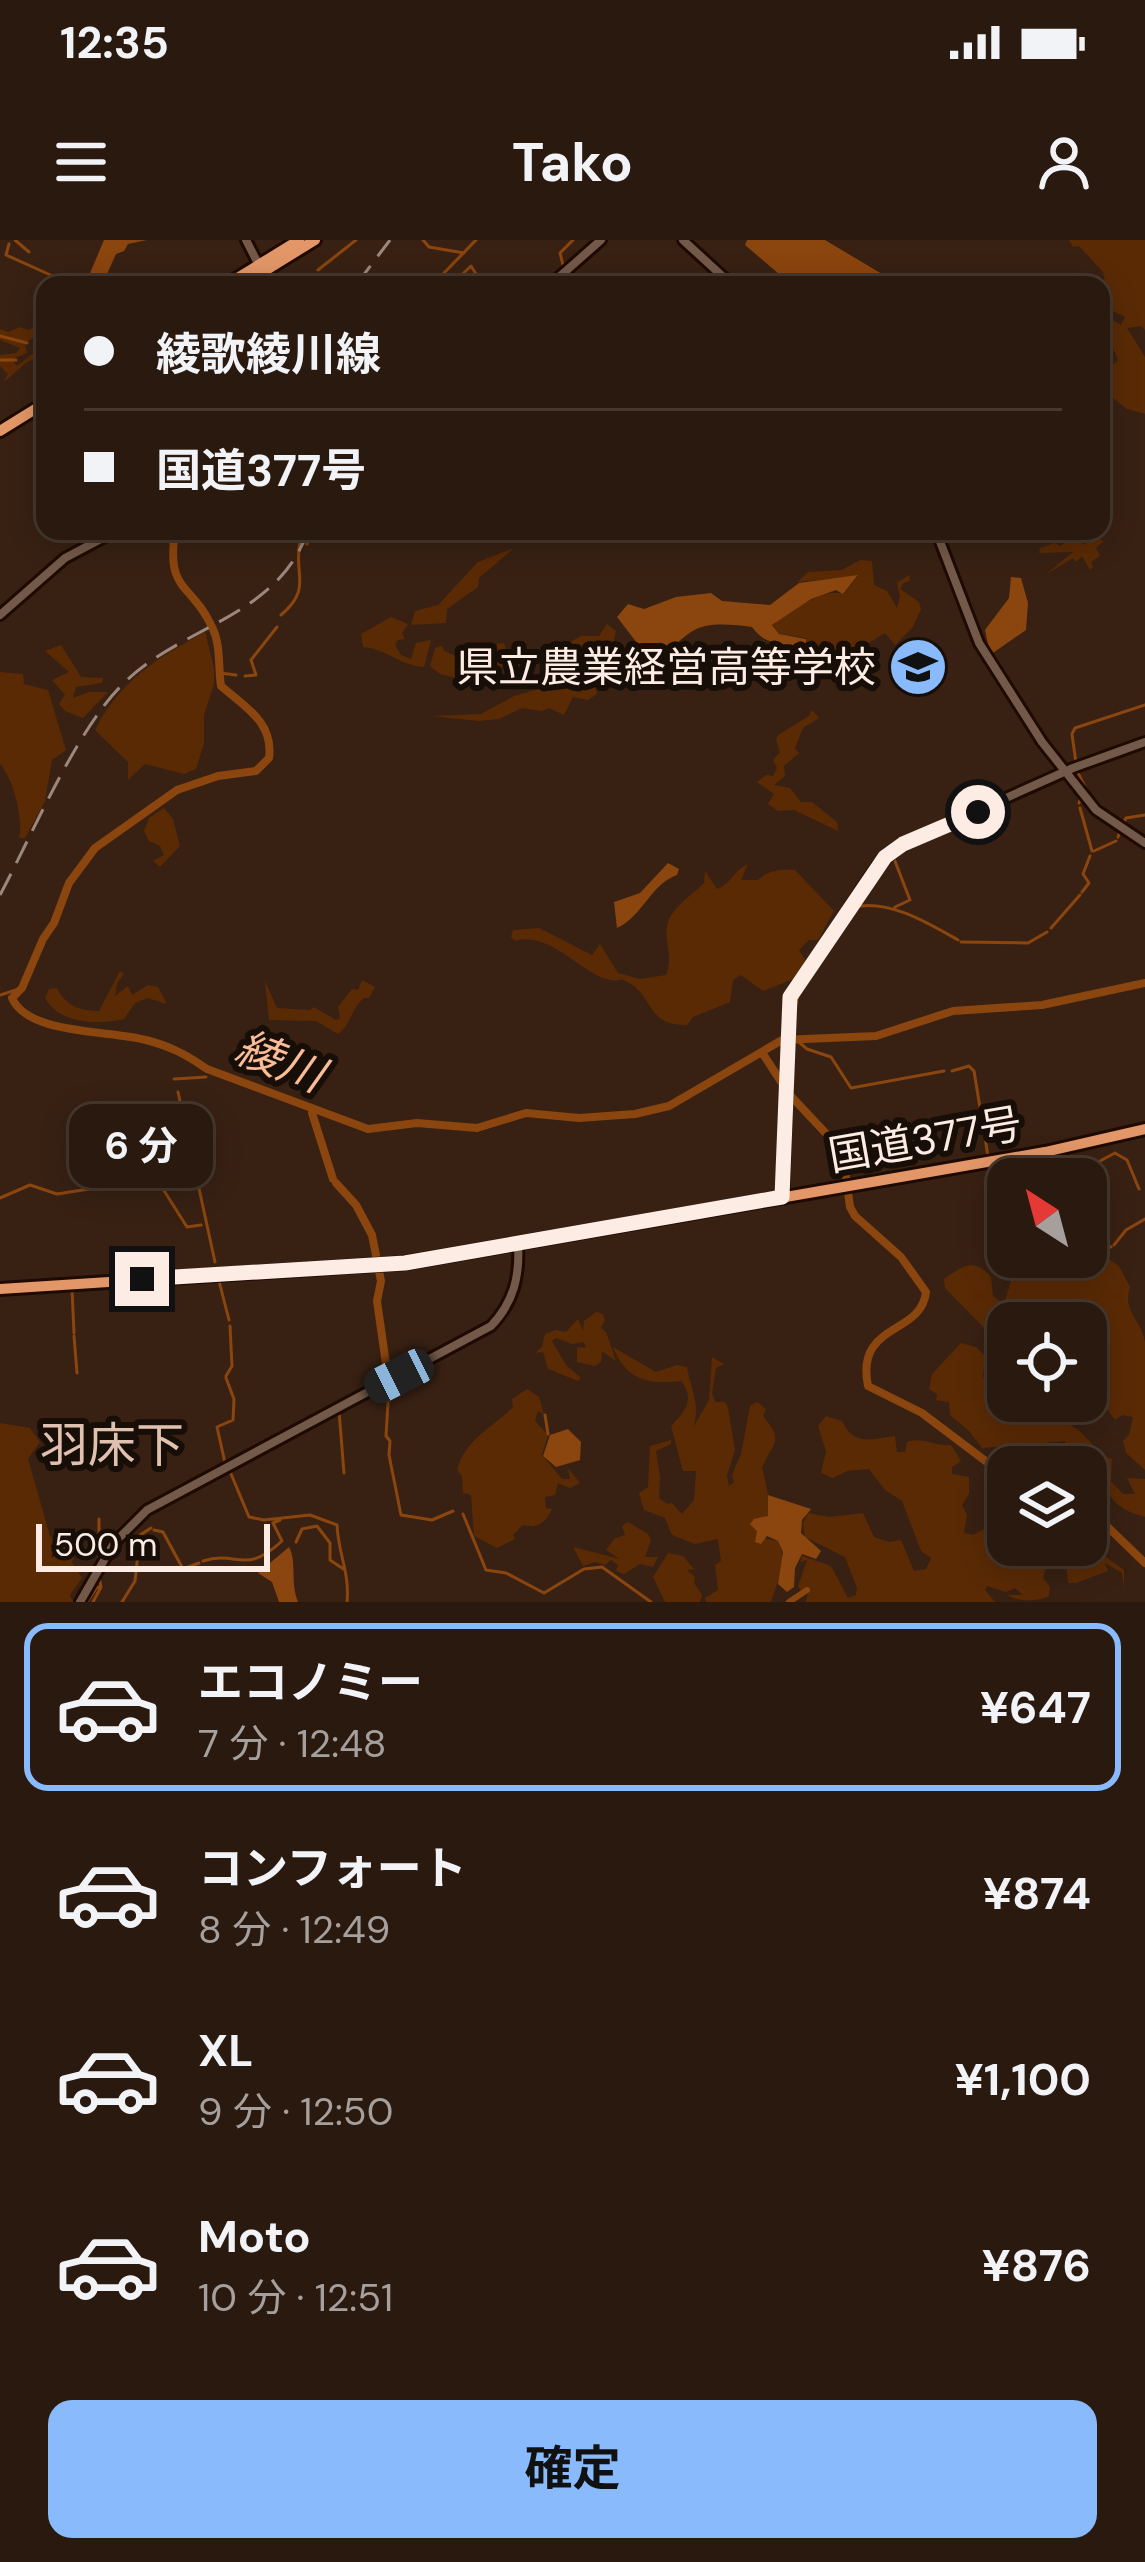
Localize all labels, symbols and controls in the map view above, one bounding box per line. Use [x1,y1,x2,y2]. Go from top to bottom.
text: 12:35 [60,13,169,72]
text: Tako [512,127,633,198]
icon: menu [48,129,114,195]
icon: person [1031,129,1097,195]
text: 綾歌綾川線 [156,325,381,384]
text: 国道377号 [156,441,366,500]
school or university icon: 県立農業経営高等学校 [887,636,949,698]
place label: 県立農業経営高等学校 [456,640,876,695]
route start [951,785,1005,839]
water label: 綾川 [227,1018,336,1107]
street label: 国道377号 [824,1095,1026,1184]
callout: 6 分 [70,1105,214,1189]
text: 6 分 [105,1120,177,1171]
north arrow [987,1158,1107,1278]
map controls [987,1158,1107,1566]
route end [115,1252,169,1306]
button: locate [987,1302,1107,1422]
car [359,1344,439,1408]
district label: 羽床下 [40,1414,184,1477]
button: layers [987,1446,1107,1566]
scale bar [36,1518,270,1571]
text: 500 m [54,1523,157,1566]
icon: car [54,1653,162,1761]
text: エコノミー [198,1653,423,1712]
text: ¥647 [980,1678,1091,1737]
text: 7 分 · 12:48 [198,1718,387,1769]
icon: car [54,1839,162,1947]
text: コンフォート [198,1839,467,1898]
text: ¥874 [983,1864,1091,1923]
text: 8 分 · 12:49 [198,1904,390,1955]
text: XL [198,2021,253,2080]
icon: car [54,2025,162,2133]
text: ¥1,100 [955,2050,1091,2109]
text: 9 分 · 12:50 [198,2086,393,2137]
text: Moto [198,2207,311,2266]
icon: car [54,2211,162,2319]
text: ¥876 [982,2236,1091,2295]
text: 10 分 · 12:51 [198,2272,393,2323]
button: 確定 [48,2400,1097,2538]

